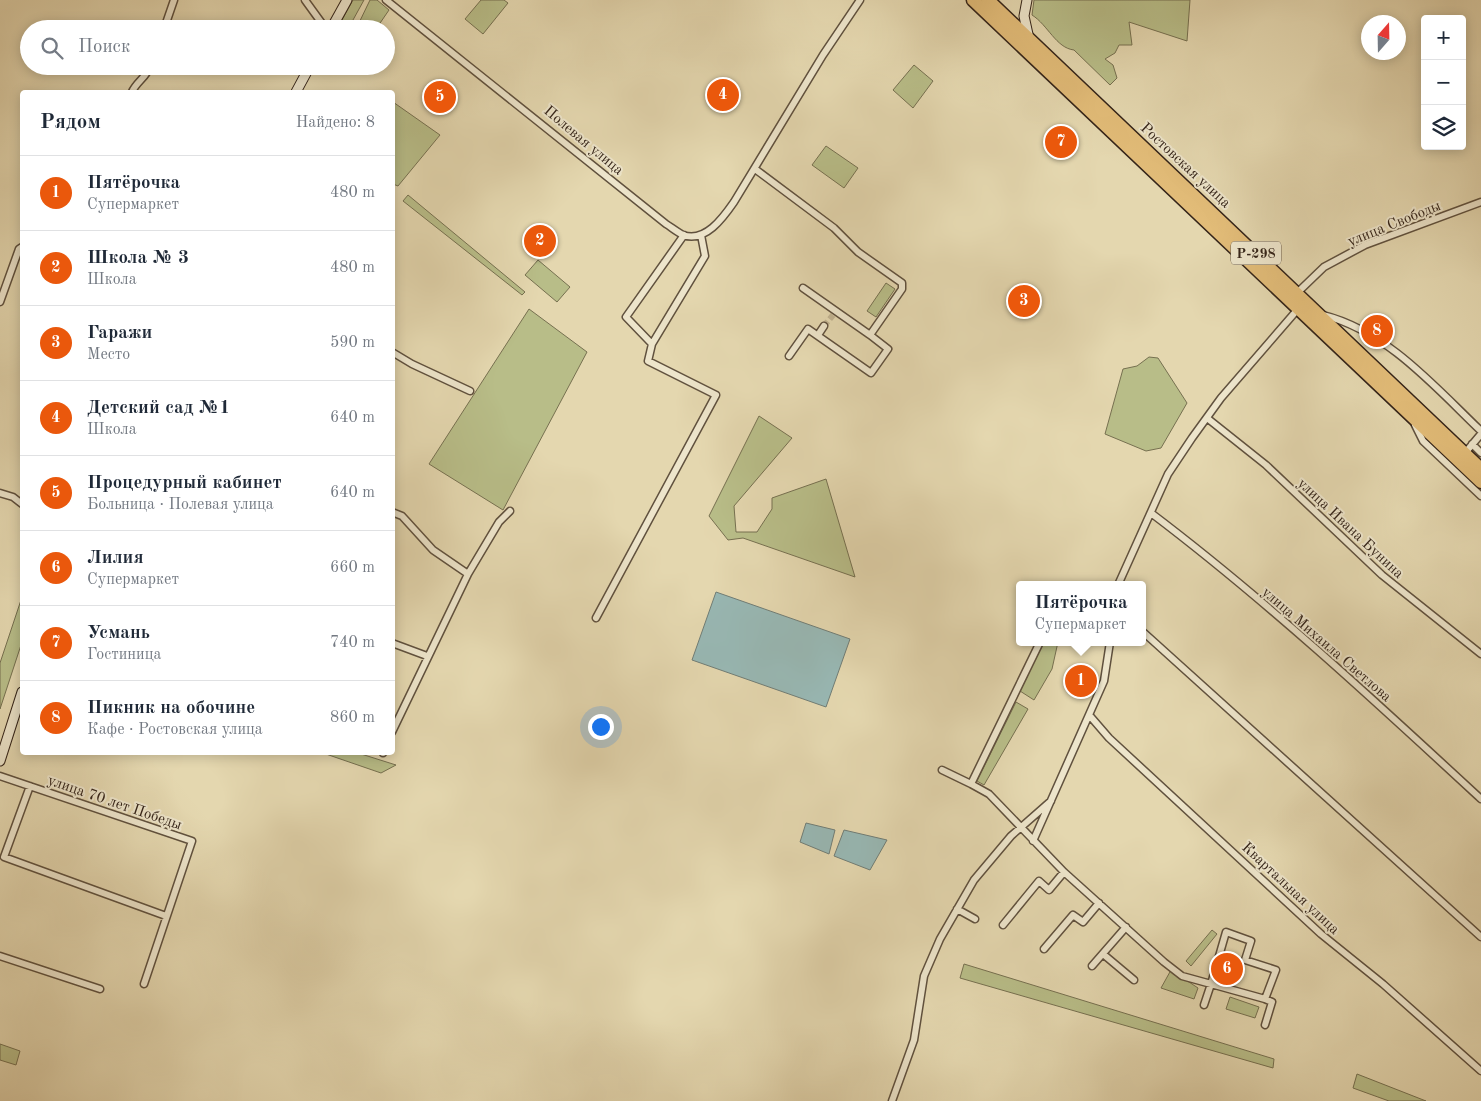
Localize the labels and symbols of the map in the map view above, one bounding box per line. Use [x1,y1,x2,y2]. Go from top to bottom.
north arrow [1361,15,1406,60]
pin: 4 [707,76,739,114]
pin: 5 [424,78,456,116]
street label: Полевая улица [540,104,626,179]
street label: Ростовская улица [1137,121,1233,212]
pin: 7 [1045,123,1077,161]
street label: улица Свободы [1346,199,1443,250]
pin: 2 [524,222,556,260]
road number: Р-298 [1231,242,1281,264]
pin: 3 [1008,282,1040,320]
pin: 8 [1361,312,1393,350]
street label: улица Ивана Бунина [1294,476,1406,582]
street label: улица Михаила Светлова [1258,585,1394,706]
pin: 1 [1065,662,1097,700]
your location [588,714,614,740]
street label: улица 70 лет Победы [46,773,184,833]
street label: Квартальная улица [1238,840,1342,938]
pin: 6 [1211,950,1243,988]

